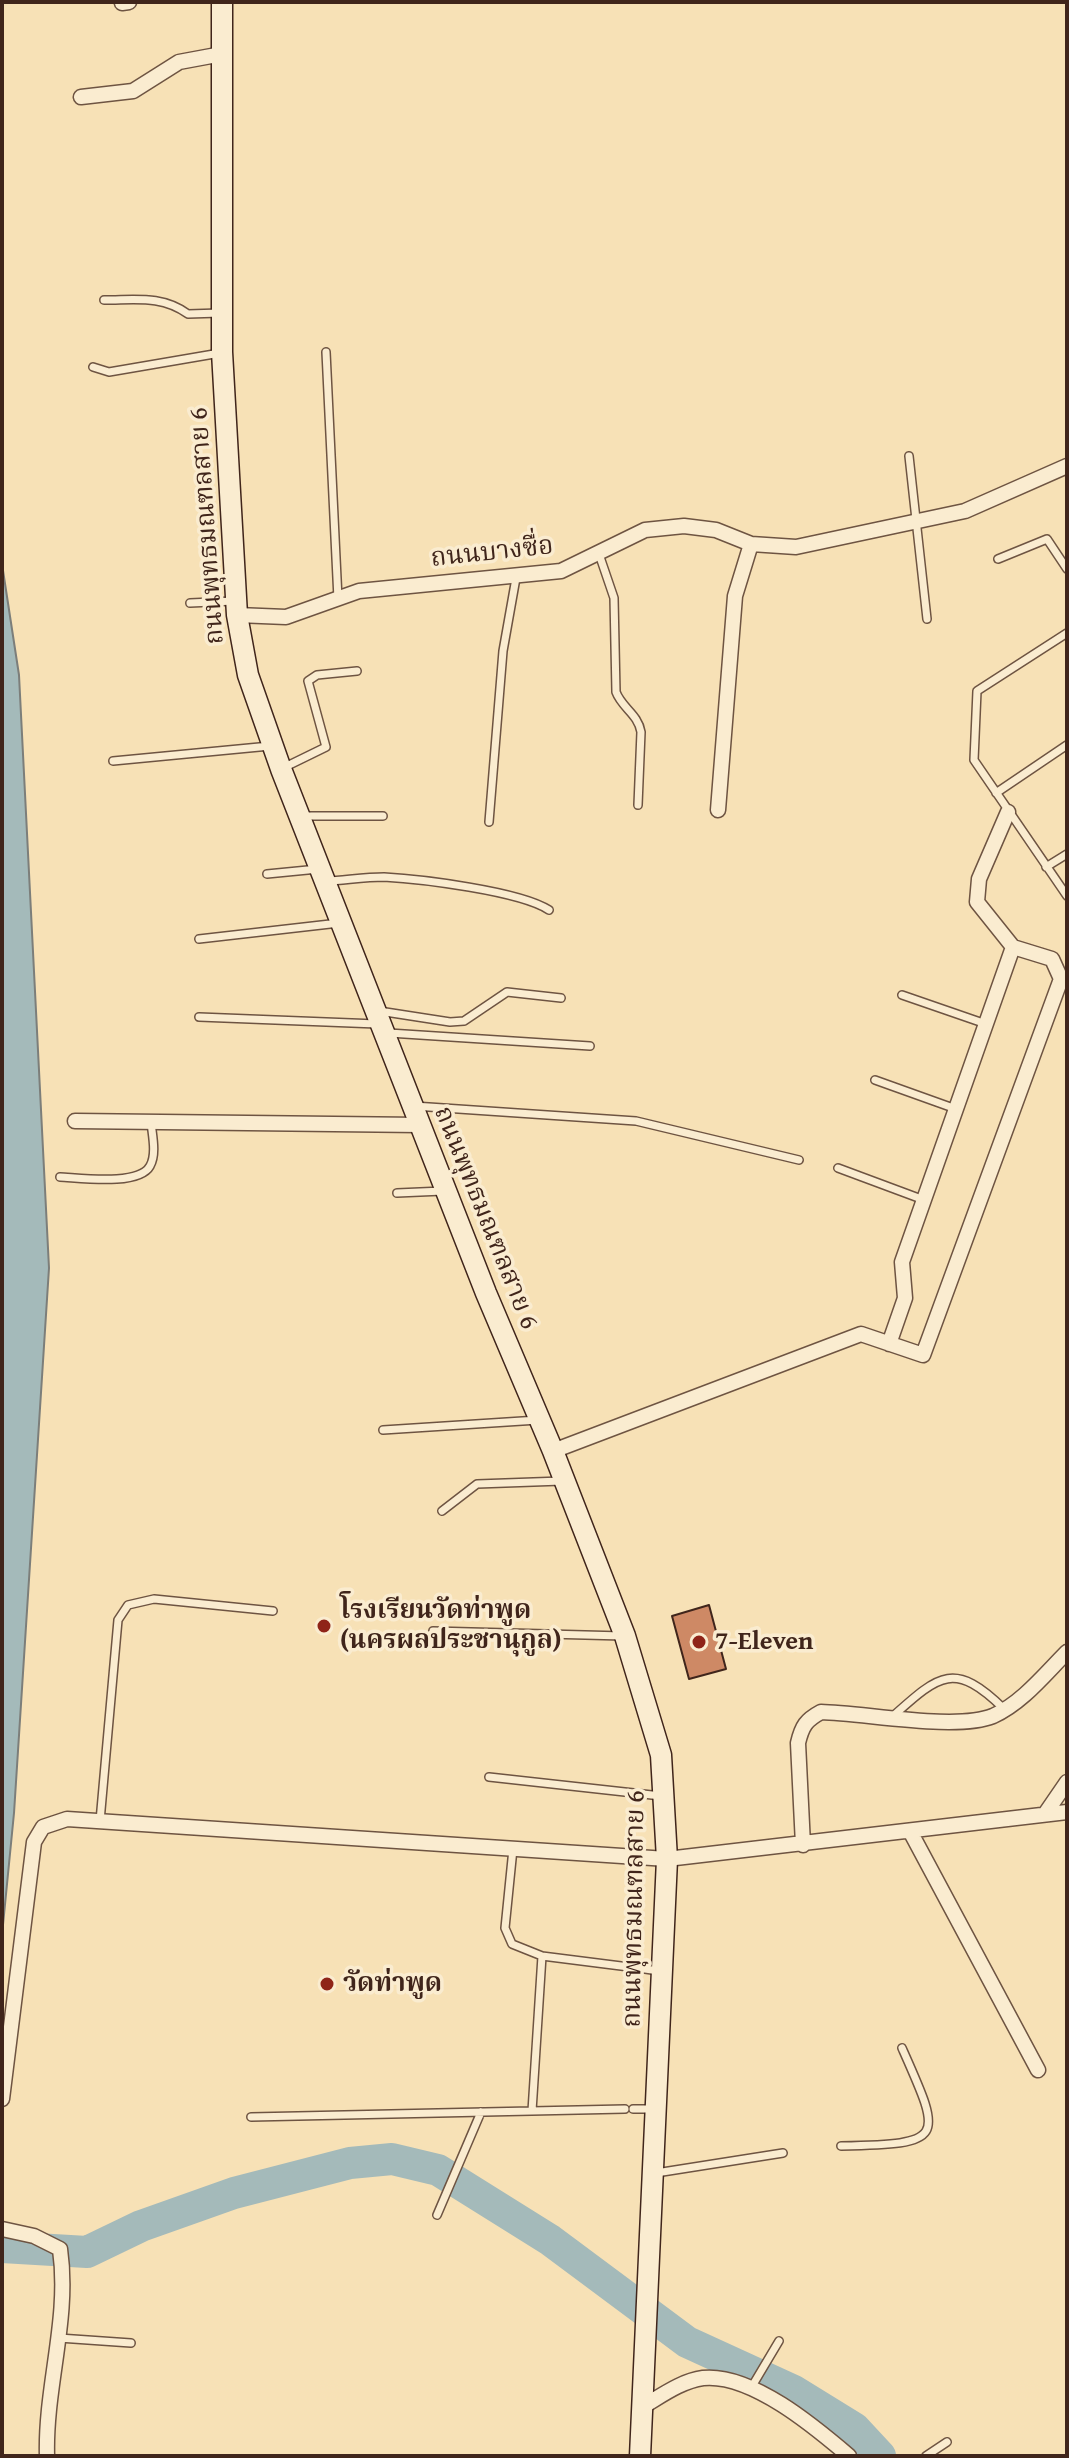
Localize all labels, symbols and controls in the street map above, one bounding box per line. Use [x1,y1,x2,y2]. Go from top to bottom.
street label: ถนนพุทธมณฑลสาย 6 [184,406,232,646]
street label: ถนนบางซื่อ [429,531,555,575]
street label: ถนนพุทธมณฑลสาย 6 [426,1102,544,1334]
place label: โรงเรียนวัดท่าพูด (นครผลประชานุกูล) [340,1595,562,1656]
marker: โรงเรียนวัดท่าพูด (นครผลประชานุกูล) [315,1617,333,1635]
place label: 7-Eleven [715,1626,813,1658]
marker: 7-Eleven [690,1633,708,1651]
street label: ถนนพุทธมณฑลสาย 6 [617,1790,653,2028]
place label: วัดท่าพูด [343,1968,442,2000]
marker: วัดท่าพูด [318,1975,336,1993]

